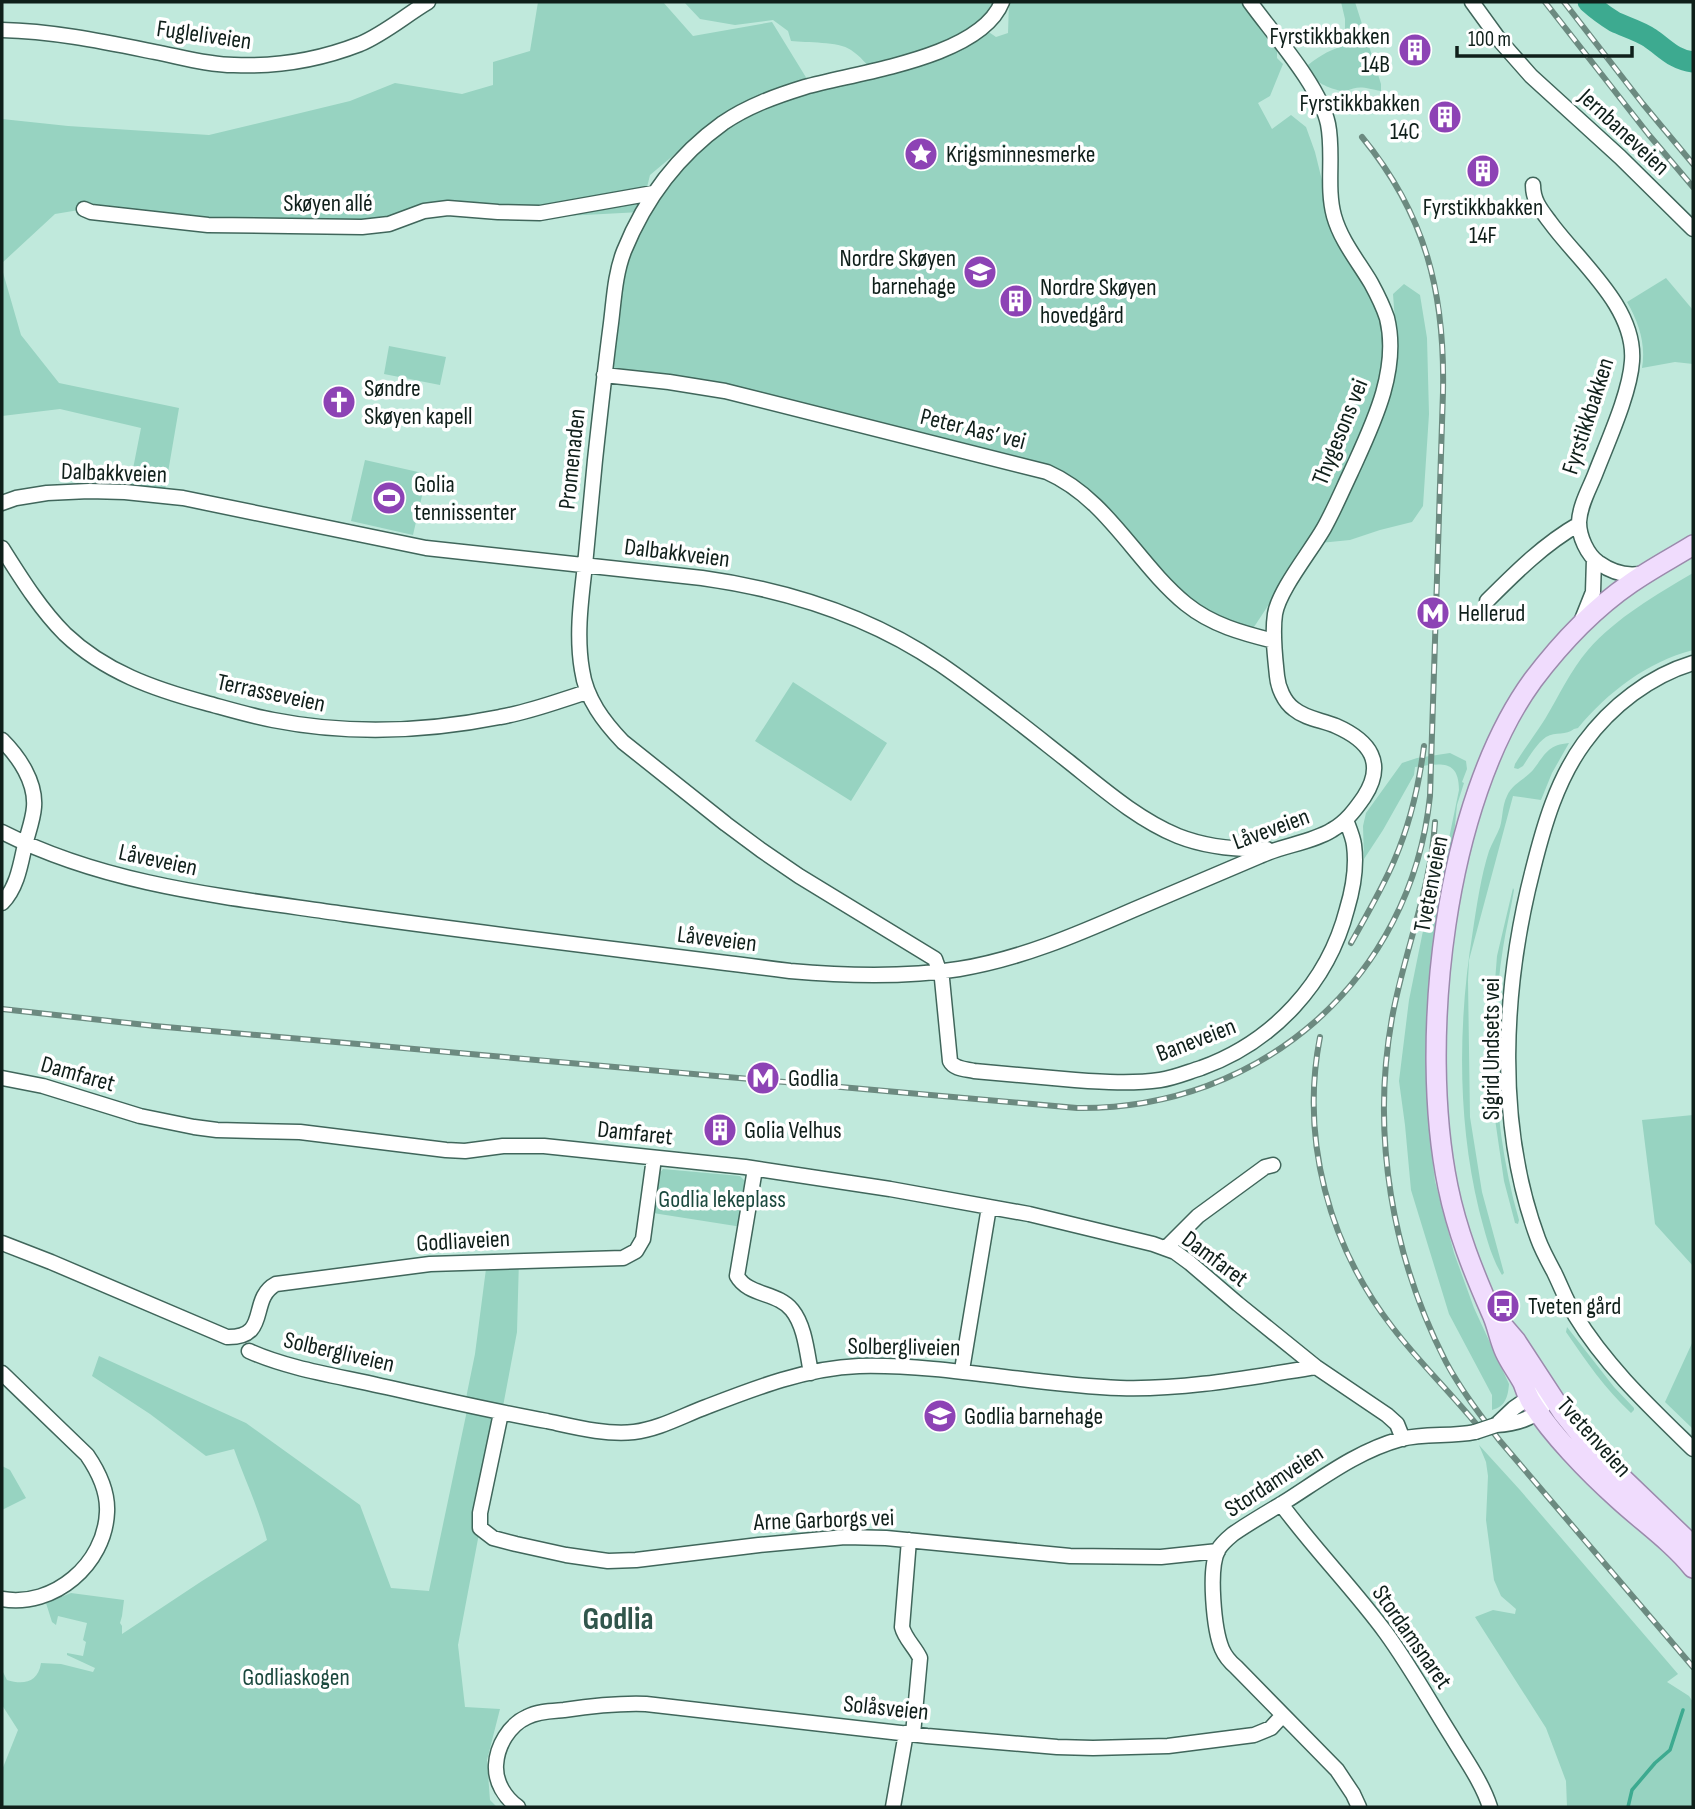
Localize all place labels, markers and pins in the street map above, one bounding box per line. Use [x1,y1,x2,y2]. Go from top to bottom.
place label: Fyrstikkbakken 14B [1269,22,1390,79]
building icon: Fyrstikkbakken 14B [1396,31,1434,69]
place label: Fyrstikkbakken 14C [1299,89,1420,146]
building icon: Fyrstikkbakken 14C [1426,98,1464,136]
place icon: Krigsminnesmerke [902,135,940,173]
place label: Krigsminnesmerke [946,140,1095,169]
building icon: Fyrstikkbakken 14F [1464,152,1502,190]
place label: Fyrstikkbakken 14F [1423,193,1543,250]
place label: Nordre Skøyen barnehage [840,244,956,301]
school or university icon: Nordre Skøyen barnehage [961,253,999,291]
place label: Nordre Skøyen hovedgård [1040,273,1157,330]
building icon: Nordre Skøyen hovedgård [997,282,1035,320]
place label: Søndre Skøyen kapell [364,374,473,431]
church icon: Søndre Skøyen kapell [320,383,358,421]
place label: Golia tennissenter [414,470,517,527]
sports icon: Golia tennissenter [370,479,408,517]
metro station icon: Hellerud [1414,594,1452,632]
place label: Hellerud [1458,599,1525,628]
metro station icon: Godlia [744,1059,782,1097]
place label: Godlia [788,1064,839,1093]
building icon: Golia Velhus [701,1111,739,1149]
place label: Golia Velhus [744,1116,842,1145]
bus stop icon: Tveten gård [1484,1287,1522,1325]
place label: Tveten gård [1528,1292,1621,1321]
school or university icon: Godlia barnehage [921,1397,959,1435]
place label: Godlia barnehage [964,1402,1103,1431]

